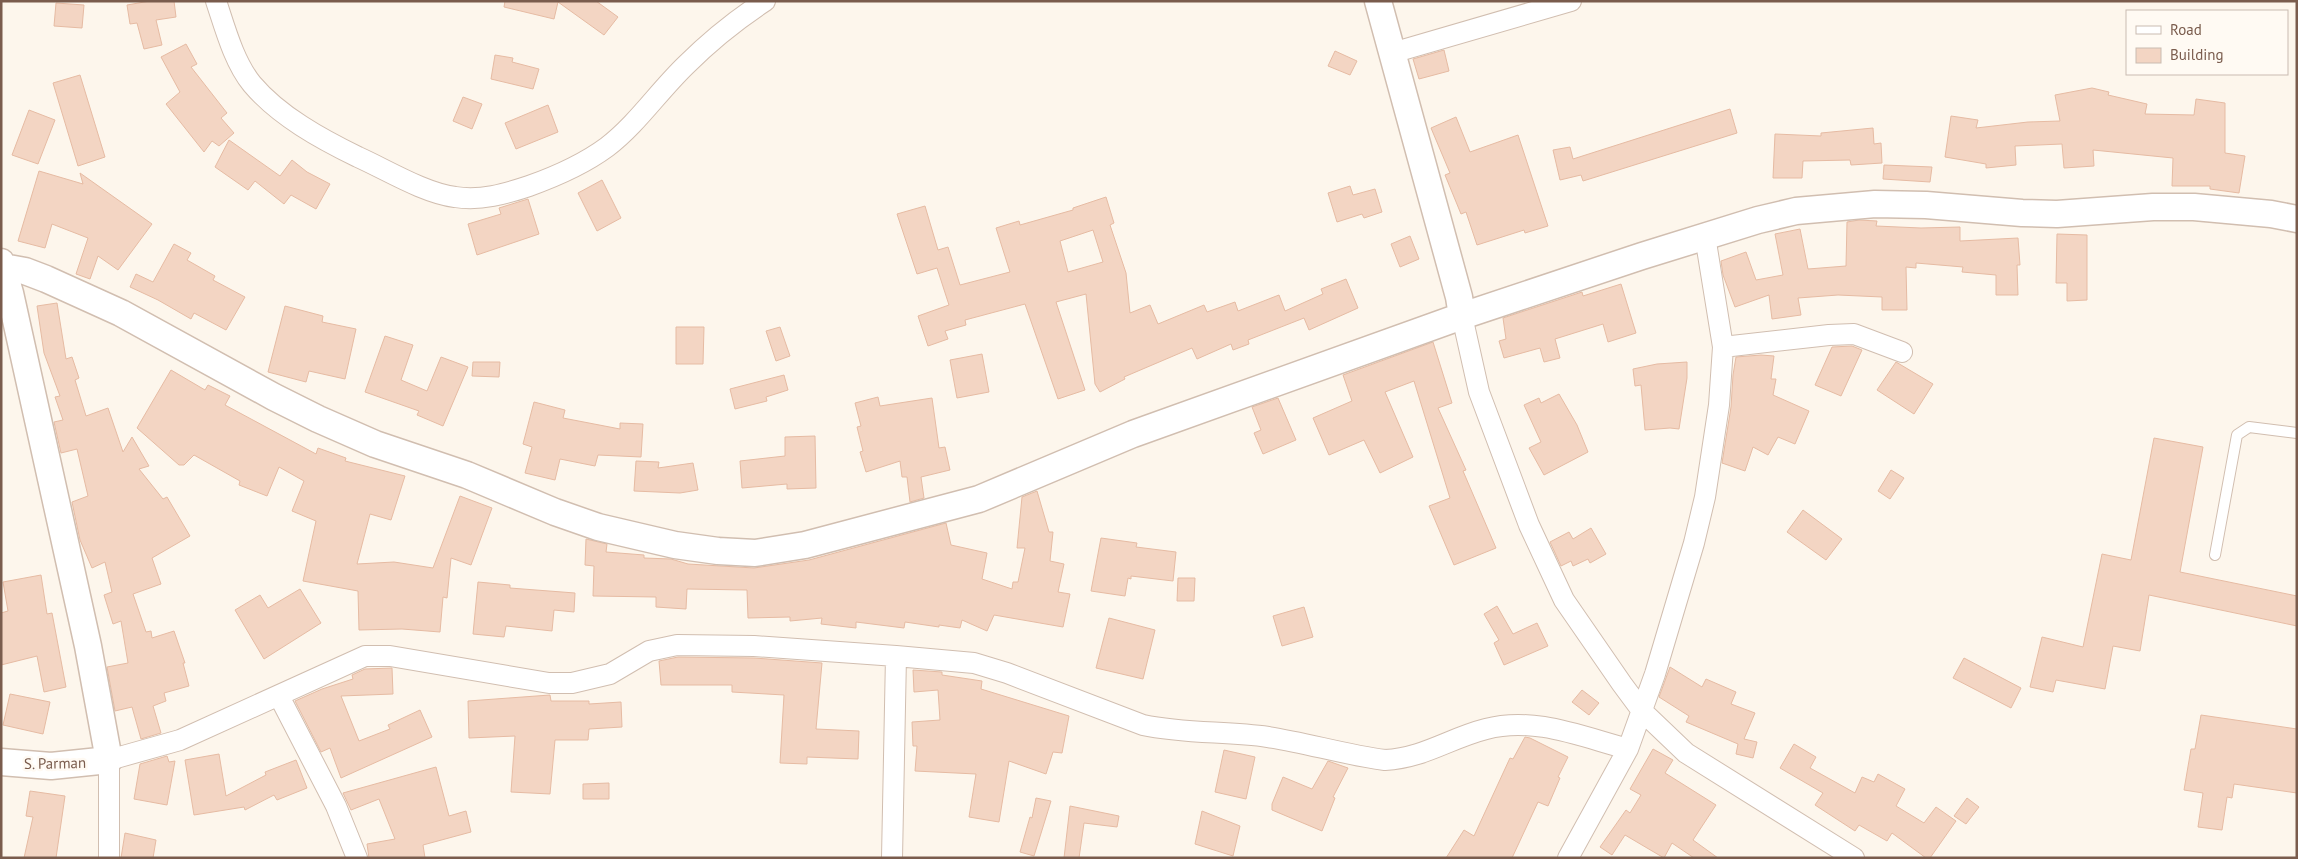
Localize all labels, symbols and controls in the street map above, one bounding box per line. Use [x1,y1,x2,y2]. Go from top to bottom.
legend [2126,10,2288,75]
text: Road [2170,20,2202,39]
text: Building [2170,45,2224,64]
street label: S. Parman [24,753,86,773]

